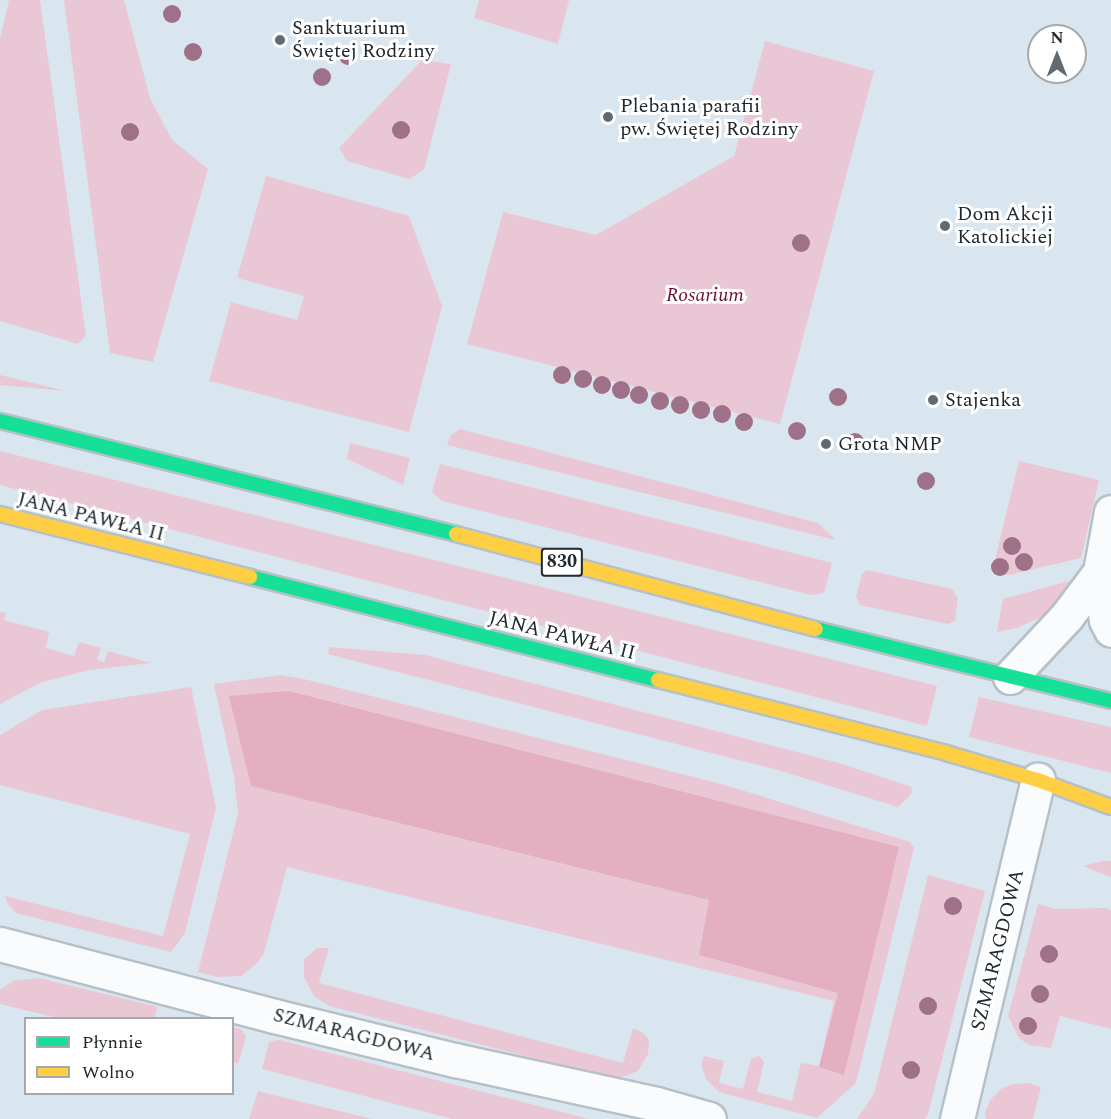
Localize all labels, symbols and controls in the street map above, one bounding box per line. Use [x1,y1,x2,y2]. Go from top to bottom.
place label: Sanktuarium Świętej Rodziny [292,16,434,63]
north arrow [1027,24,1087,84]
text: N [1050,26,1064,50]
marker: Sanktuarium Świętej Rodziny [273,33,287,47]
place label: Plebania parafii pw. Świętej Rodziny [620,94,798,141]
marker: Plebania parafii pw. Świętej Rodziny [601,110,615,124]
place label: Dom Akcji Katolickiej [957,202,1053,249]
marker: Dom Akcji Katolickiej [938,219,952,233]
park label: Rosarium [666,283,744,307]
place label: Stajenka [945,388,1021,412]
marker: Stajenka [926,393,940,407]
place label: Grota NMP [838,432,942,456]
marker: Grota NMP [819,437,833,451]
street label: JANA PAWŁA II [15,487,167,547]
road number: 830 [540,547,584,577]
street label: JANA PAWŁA II [486,606,638,666]
street label: SZMARAGDOWA [966,867,1030,1033]
street label: SZMARAGDOWA [271,1003,437,1067]
legend [24,1017,234,1095]
text: Płynnie [82,1029,143,1056]
text: Wolno [82,1059,135,1086]

